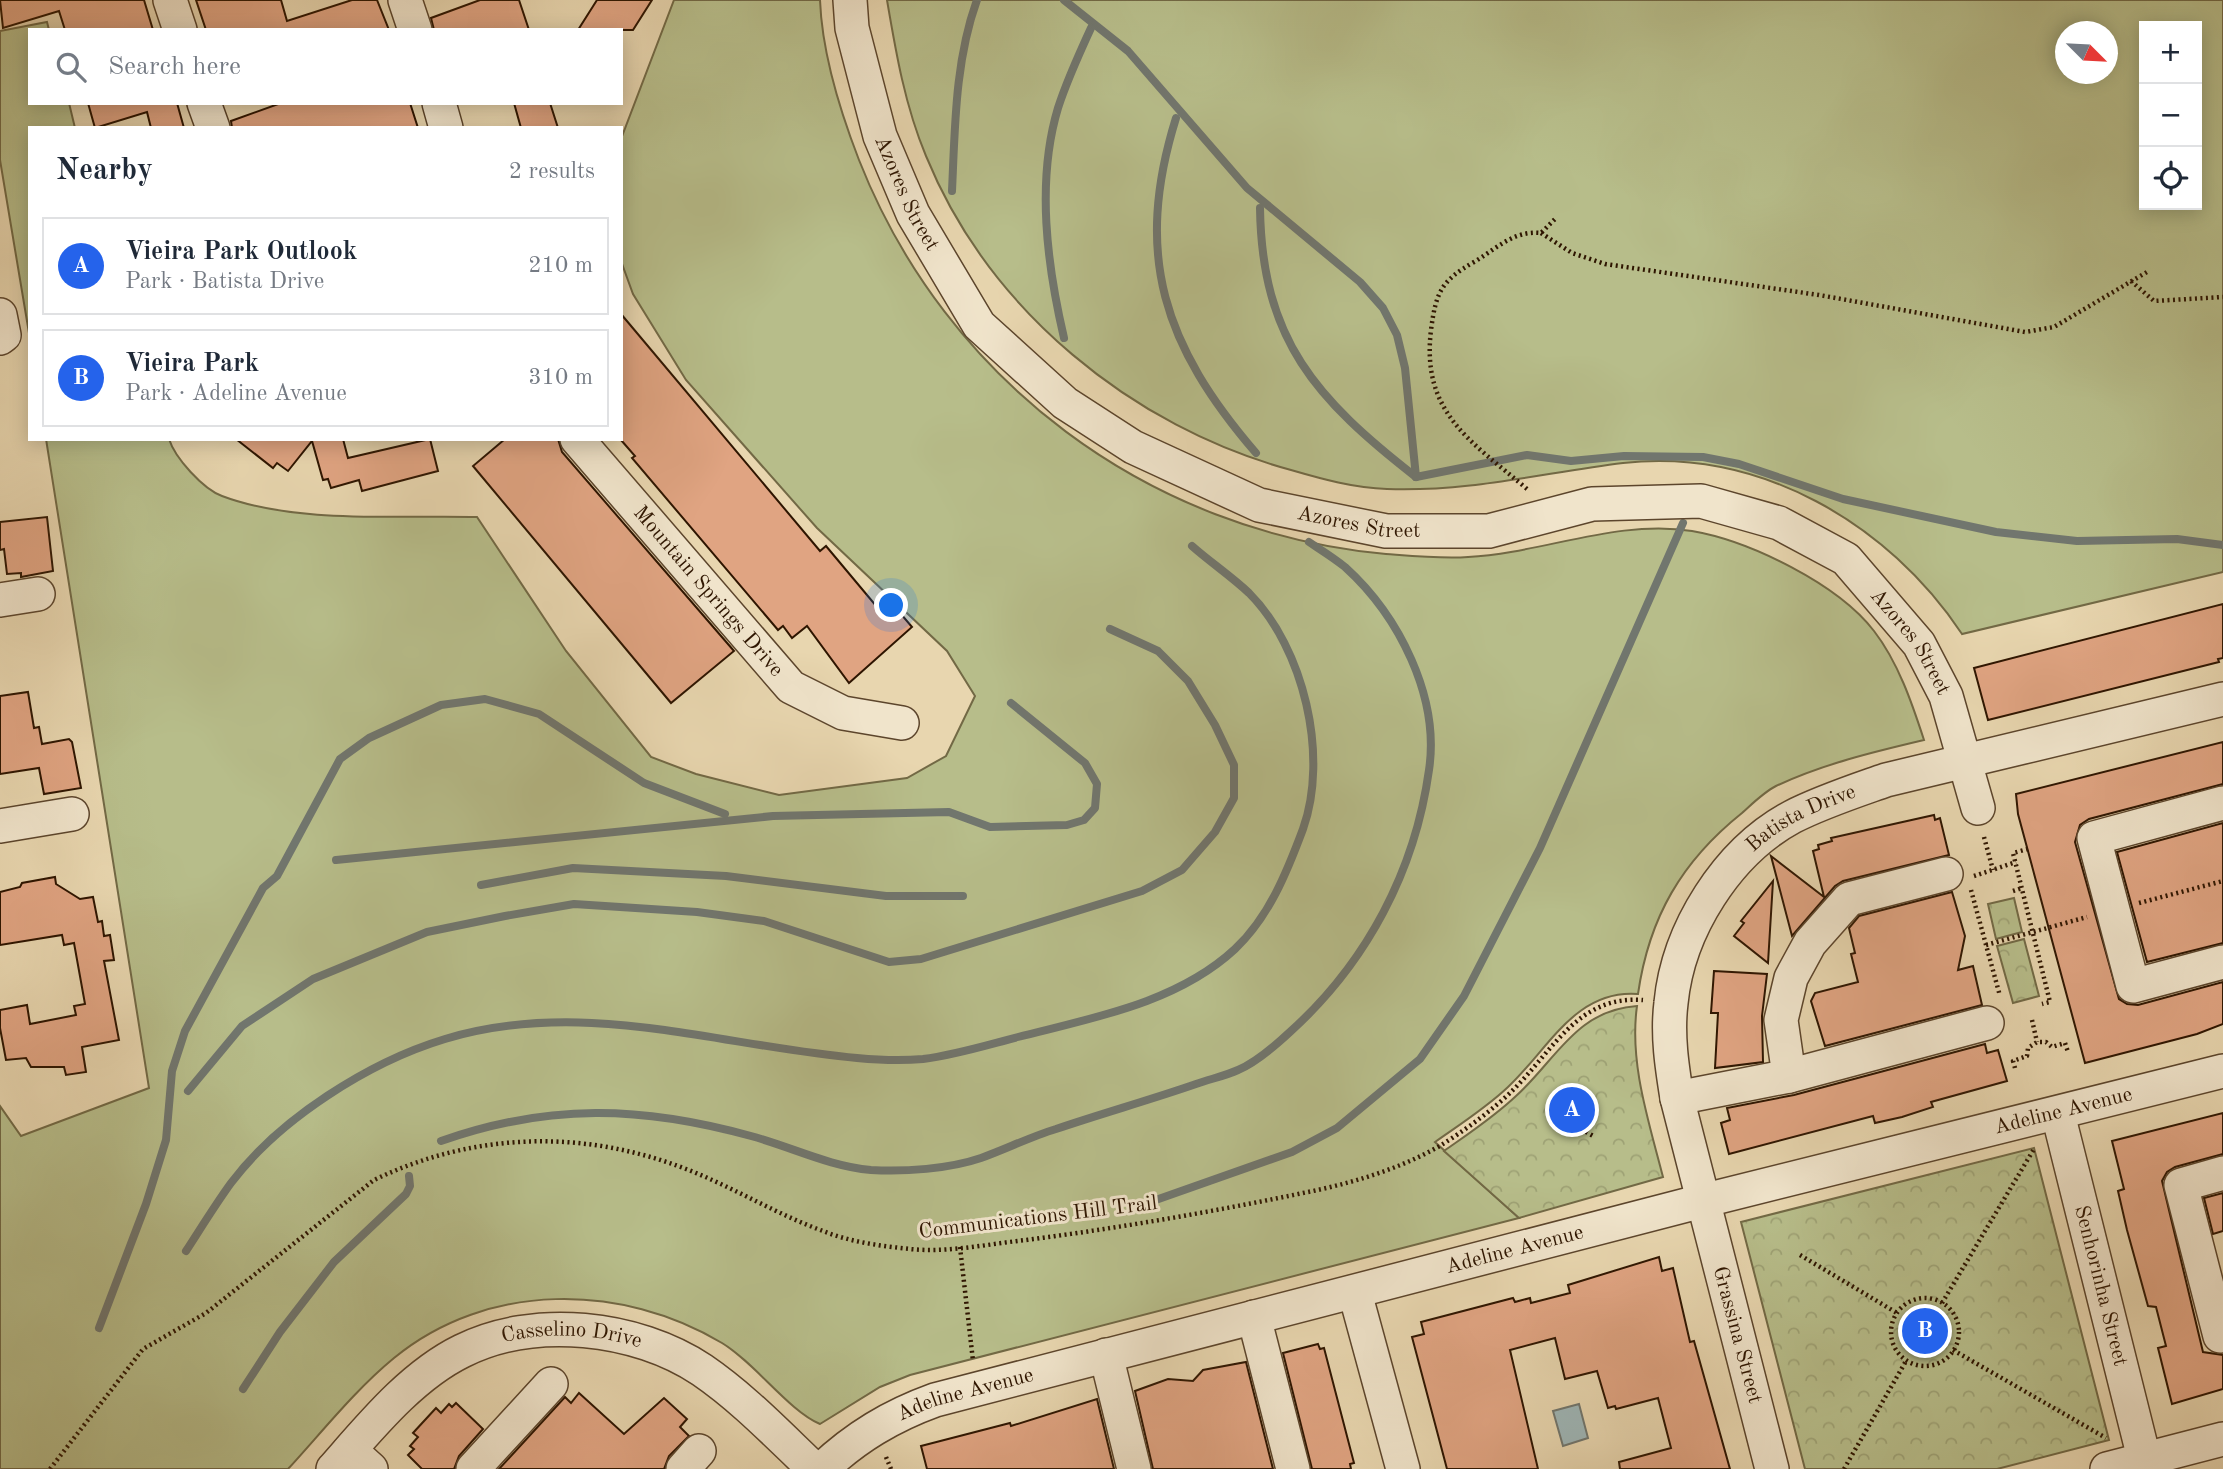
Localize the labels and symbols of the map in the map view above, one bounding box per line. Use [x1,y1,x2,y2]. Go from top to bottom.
north arrow [2055,21,2118,84]
street label: Azores Street [871,133,943,255]
street label: Mountain Springs Drive [629,502,787,680]
street label: Azores Street [1295,503,1420,542]
street label: Azores Street [1866,585,1954,698]
your location [874,588,908,622]
street label: Batista Drive [1742,781,1858,856]
pin: A [1549,1084,1595,1136]
street label: Adeline Avenue [1992,1084,2134,1138]
street label: Communications Hill Trail [918,1193,1159,1243]
street label: Senhorinha Street [2071,1203,2131,1368]
street label: Adeline Avenue [1443,1222,1586,1278]
street label: Grassina Street [1709,1264,1765,1406]
pin: B [1902,1305,1948,1357]
street label: Casselino Drive [499,1319,644,1352]
street label: Adeline Avenue [894,1364,1036,1425]

